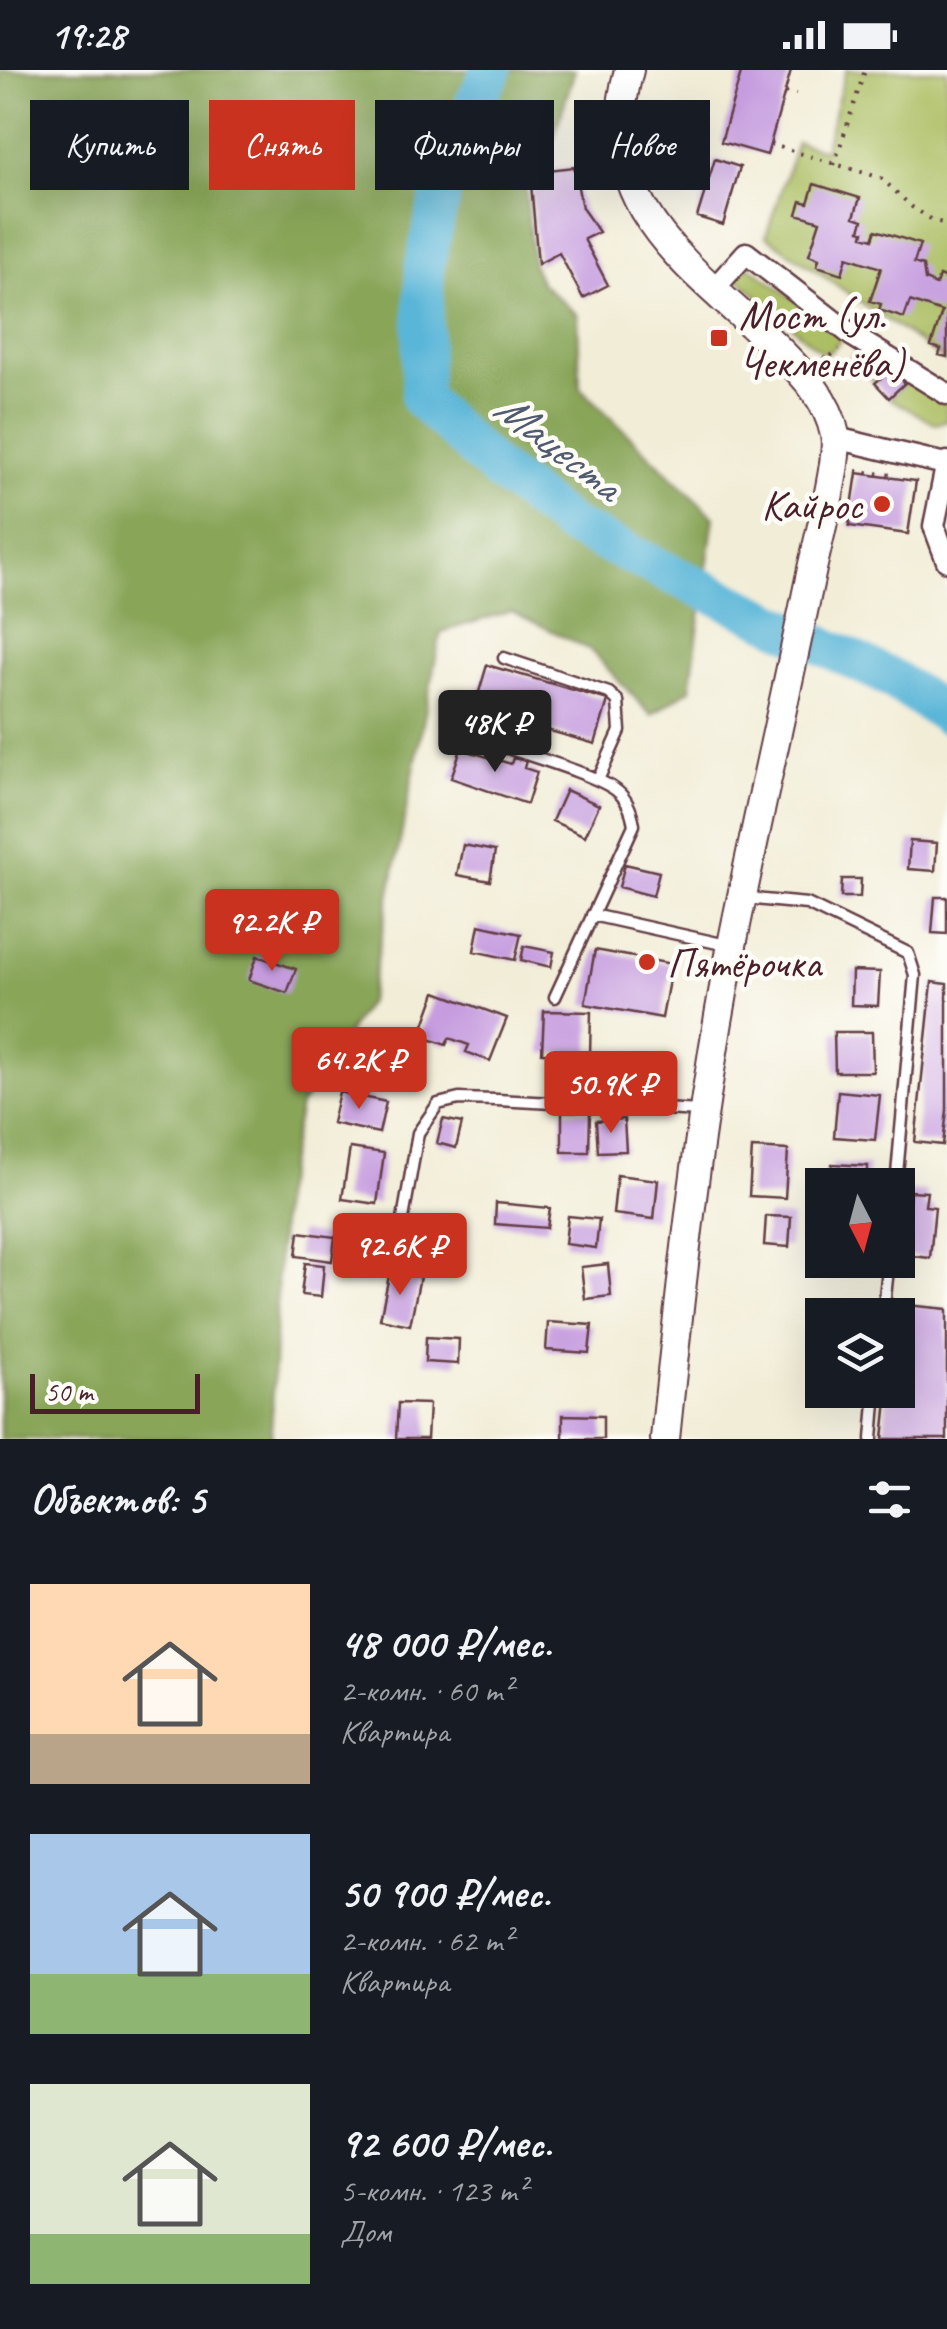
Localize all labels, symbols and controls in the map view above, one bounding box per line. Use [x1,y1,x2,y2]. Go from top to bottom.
text: 19:28 [50,12,125,59]
chip: Купить [30,100,189,190]
chip: Снять [209,100,355,190]
chip: Фильтры [375,100,554,190]
chip: Новое [574,100,710,190]
place label: Мост (ул. Чекменёва) [739,289,906,390]
marker: Мост (ул. Чекменёва) [708,327,730,349]
water label: Мацеста [483,379,636,516]
place label: Кайрос [761,479,864,532]
marker: Кайрос [871,493,893,515]
pin: 48K ₽ [425,690,565,775]
text: 48K ₽ [460,702,530,743]
pin: 92.2K ₽ [180,889,364,974]
text: 92.2K ₽ [227,901,317,942]
place label: Пятёрочка [667,937,824,990]
marker: Пятёрочка [636,951,658,973]
pin: 64.2K ₽ [267,1027,451,1112]
text: 64.2K ₽ [314,1039,404,1080]
pin: 50.9K ₽ [519,1051,703,1136]
text: 50.9K ₽ [566,1063,656,1104]
north arrow [805,1168,915,1278]
map controls [805,1168,915,1408]
pin: 92.6K ₽ [308,1213,492,1298]
text: 92.6K ₽ [355,1225,445,1266]
button: layers [805,1298,915,1408]
scale bar [30,1369,200,1414]
text: 50 m [45,1374,93,1409]
icon: filters [862,1472,917,1527]
text: Объектов: 5 [30,1473,205,1526]
text: 48 000 ₽/мес. [340,1617,551,1670]
icon: home [110,1624,230,1744]
text: 2-комн. · 60 m² [340,1670,512,1711]
text: Квартира [340,1711,449,1752]
text: 50 900 ₽/мес. [340,1867,550,1920]
icon: home [110,1874,230,1994]
text: 2-комн. · 62 m² [340,1920,512,1961]
text: Квартира [340,1961,449,2002]
text: 92 600 ₽/мес. [340,2117,552,2170]
icon: home [110,2124,230,2244]
text: 5-комн. · 123 m² [340,2170,527,2211]
text: Дом [340,2211,391,2252]

